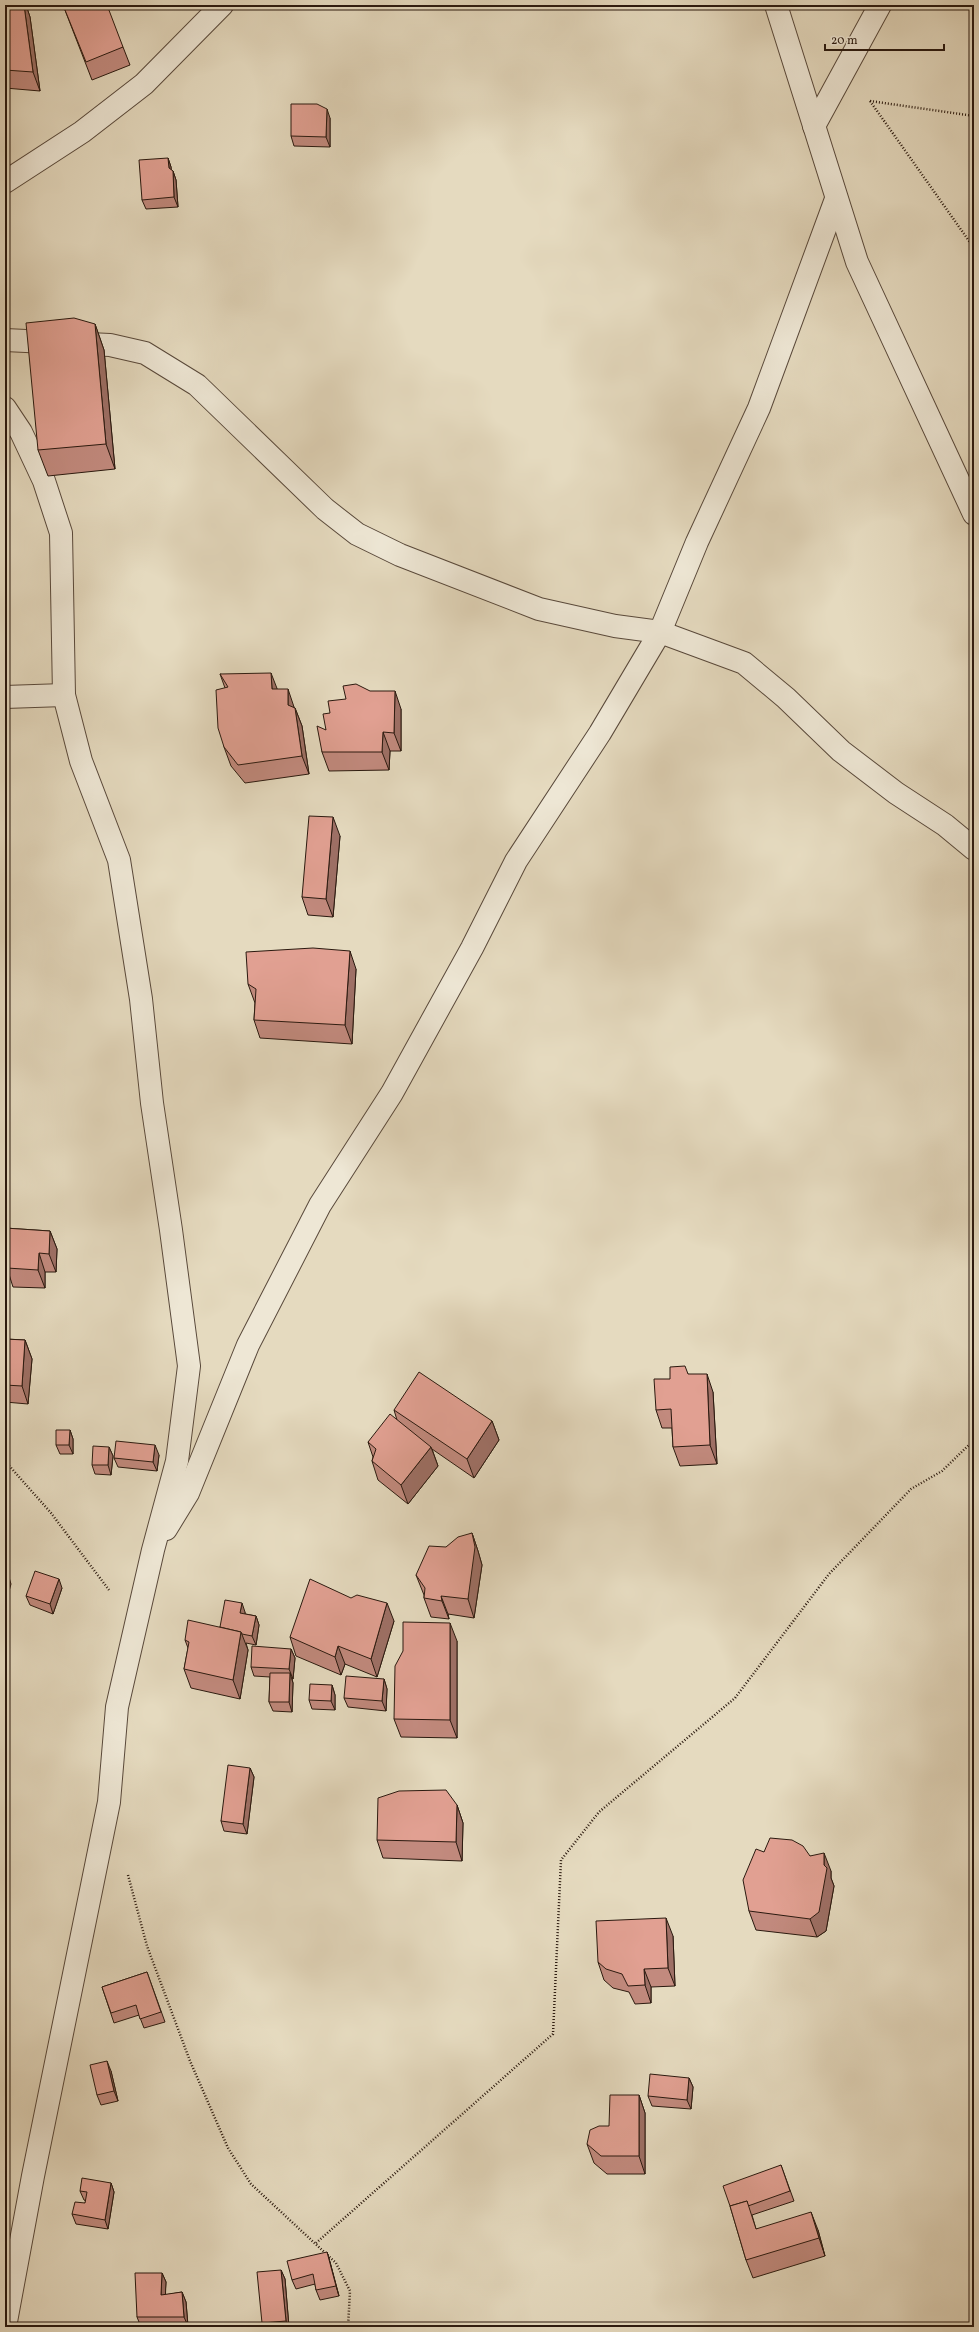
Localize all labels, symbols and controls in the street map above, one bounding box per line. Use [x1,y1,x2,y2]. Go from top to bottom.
scale bar [825,26,944,52]
text: 20 m [831,33,858,49]

